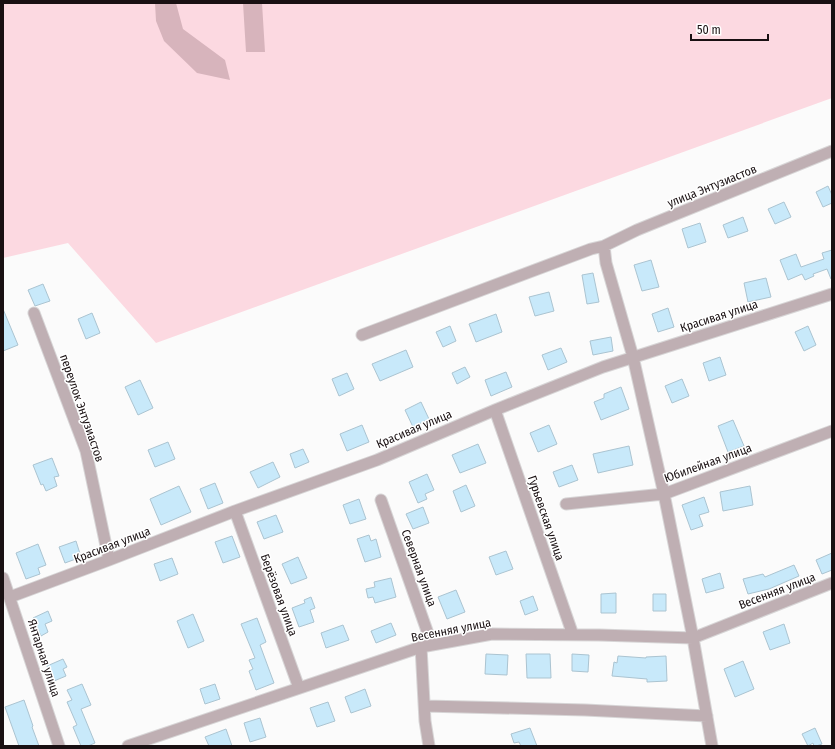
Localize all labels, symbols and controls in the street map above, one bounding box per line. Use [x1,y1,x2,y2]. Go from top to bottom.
scale bar [691,16,768,42]
text: 50 m [697,23,721,37]
street label: улица Энтузиастов [665,162,759,210]
street label: Красивая улица [678,297,760,335]
street label: переулок Энтузиастов [57,352,107,464]
street label: Красивая улица [374,407,454,451]
street label: Юбилейная улица [662,441,754,485]
street label: Гурьевская улица [525,474,567,562]
street label: Красивая улица [72,524,152,566]
street label: Северная улица [399,527,440,609]
street label: Берёзовая улица [258,552,300,638]
street label: Весенняя улица [737,570,817,612]
street label: Весенняя улица [410,615,492,645]
street label: Янтарная улица [25,617,63,699]

